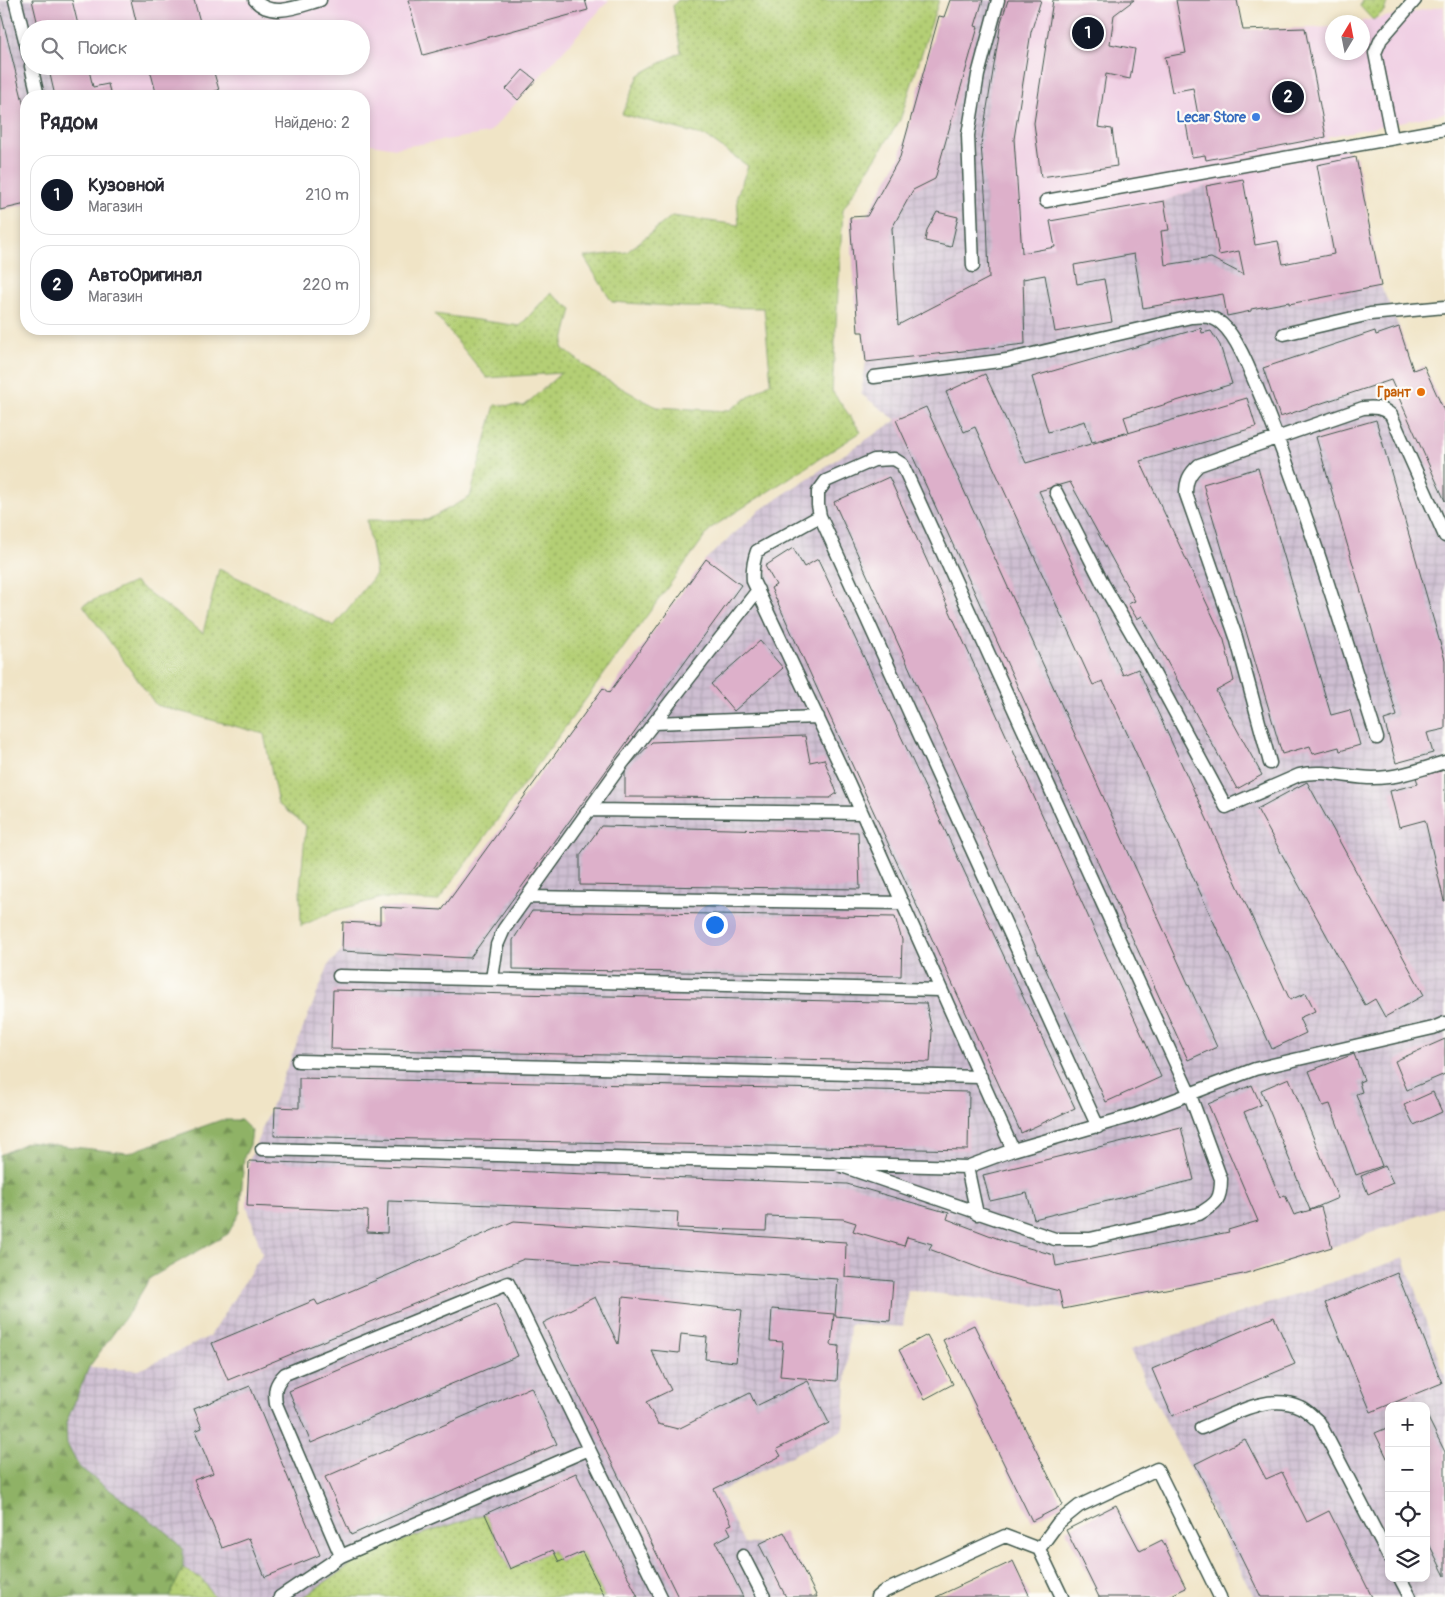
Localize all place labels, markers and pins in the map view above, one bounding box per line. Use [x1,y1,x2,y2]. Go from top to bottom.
pin: 1 [1072,14,1104,52]
pin: 2 [1272,78,1304,116]
place label: Lecar Store [1177,109,1247,126]
marker: Lecar Store [1250,111,1262,123]
place label: Грант [1377,384,1412,401]
marker: Грант [1415,386,1427,398]

